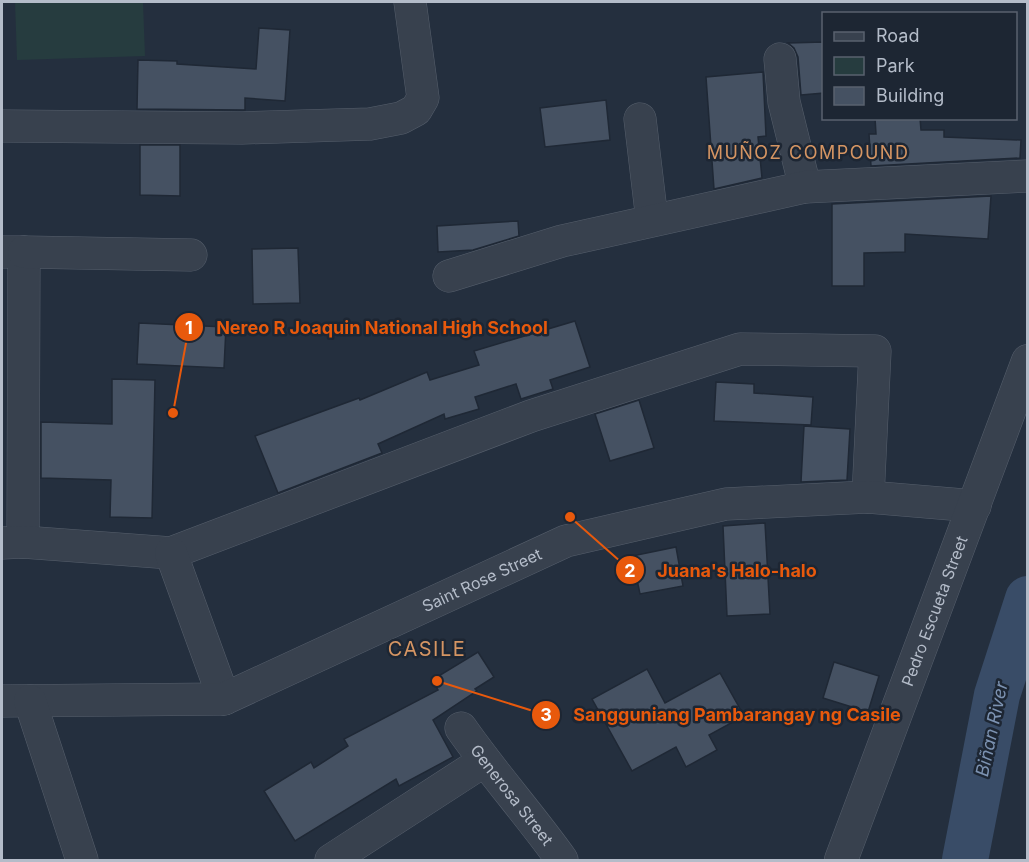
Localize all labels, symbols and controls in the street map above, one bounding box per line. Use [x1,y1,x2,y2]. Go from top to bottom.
legend [822,12,1017,120]
text: Road [876,25,919,46]
text: Park [876,55,915,76]
text: Building [876,85,944,106]
district label: MUÑOZ COMPOUND [707,141,909,163]
callout: Nereo R Joaquin National High School [174,309,559,345]
text: 1 [185,317,193,338]
text: Nereo R Joaquin National High School [216,317,548,338]
street label: Pedro Escueta Street [897,533,972,689]
street label: Saint Rose Street [419,544,545,616]
callout: Juana's Halo-halo [615,552,828,588]
text: 2 [624,560,636,581]
text: Juana's Halo-halo [657,560,817,581]
district label: CASILE [388,637,466,661]
water label: Biñan River [971,678,1012,778]
callout: Sangguniang Pambarangay ng Casile [531,697,913,733]
text: 3 [540,704,552,725]
text: Sangguniang Pambarangay ng Casile [573,704,901,725]
street label: Generosa Street [466,741,558,849]

